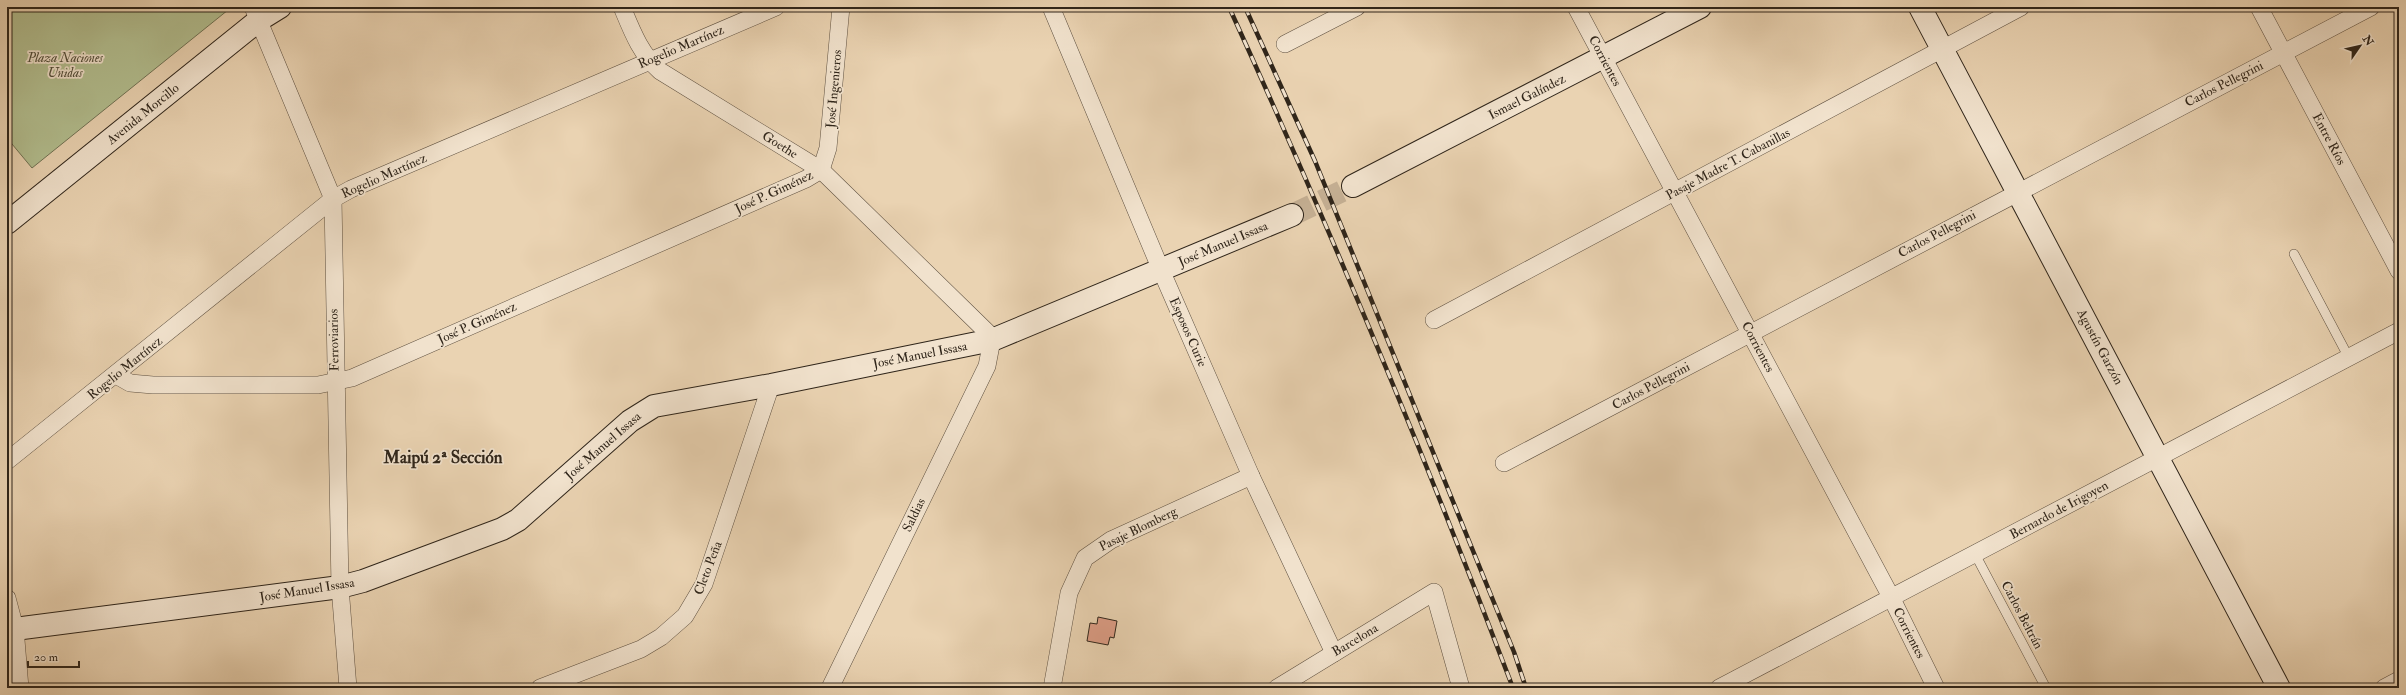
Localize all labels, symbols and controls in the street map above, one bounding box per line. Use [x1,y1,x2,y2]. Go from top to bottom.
street label: Rogelio Martínez [636,21,727,72]
north arrow [2340,26,2380,66]
text: N [2359,32,2377,49]
street label: Corrientes [1585,33,1625,90]
street label: José Ingenieros [823,49,845,130]
park label: Plaza Naciones Unidas [26,50,103,81]
street label: Carlos Pellegrini [2182,57,2266,111]
street label: Ismael Galíndez [1486,70,1569,123]
street label: Avenida Morcillo [103,80,182,149]
street label: Entre Ríos [2309,110,2350,168]
street label: Pasaje Madre T. Cabanillas [1663,124,1793,204]
street label: Goethe [759,128,801,162]
street label: Rogelio Martínez [339,150,430,202]
street label: José P. Giménez [731,167,816,217]
street label: Carlos Pellegrini [1895,207,1979,261]
street label: José Manuel Issasa [1175,218,1271,270]
street label: Esposos Curie [1165,295,1211,370]
street label: José P. Giménez [434,298,519,348]
street label: Agustín Garzón [2073,306,2127,388]
street label: Ferroviarios [325,308,343,371]
street label: Corrientes [1738,319,1778,376]
street label: Rogelio Martínez [84,332,166,403]
street label: José Manuel Issasa [870,338,969,372]
street label: Carlos Pellegrini [1609,359,1693,413]
street label: José Manuel Issasa [561,408,645,484]
district label: Maipú 2ª Sección [383,447,503,469]
street label: Bernardo de Irigoyen [2007,477,2112,544]
street label: Saldias [899,495,929,534]
street label: Pasaje Blomberg [1096,503,1180,555]
street label: Cleto Peña [690,538,726,597]
street label: José Manuel Issasa [257,574,356,606]
street label: Carlos Beltrán [1997,578,2047,652]
street label: Corrientes [1889,605,1929,662]
street label: Barcelona [1329,620,1381,660]
scale bar [28,643,79,669]
text: 20 m [34,650,59,665]

